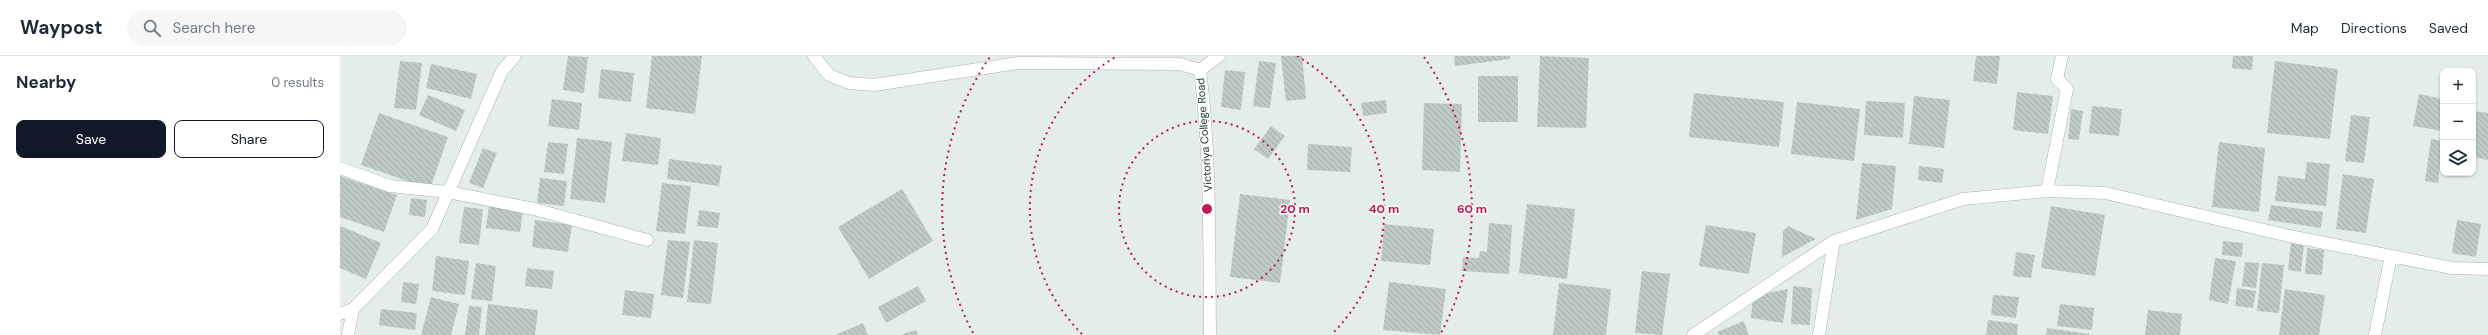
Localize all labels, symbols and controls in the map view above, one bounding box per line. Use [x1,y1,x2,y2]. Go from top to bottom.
search box [127,10,407,46]
text: Waypost [20,15,103,40]
icon: search [141,17,163,39]
text: Search here [173,18,255,38]
text: Map [2291,19,2319,37]
text: Directions [2341,19,2407,37]
text: Saved [2429,19,2468,37]
map controls [2440,68,2476,176]
button: + [2440,68,2476,104]
text: Nearby [16,71,76,93]
text: 0 results [271,74,324,91]
street label: Victoriya College Road [1193,77,1215,193]
button: − [2440,104,2476,140]
button: Save [16,120,166,158]
button: Share [174,120,324,158]
button: layers [2440,140,2476,176]
text: 20 m [1280,201,1310,217]
text: 40 m [1369,201,1399,217]
text: 60 m [1457,201,1487,217]
centre of rings [1200,202,1214,216]

